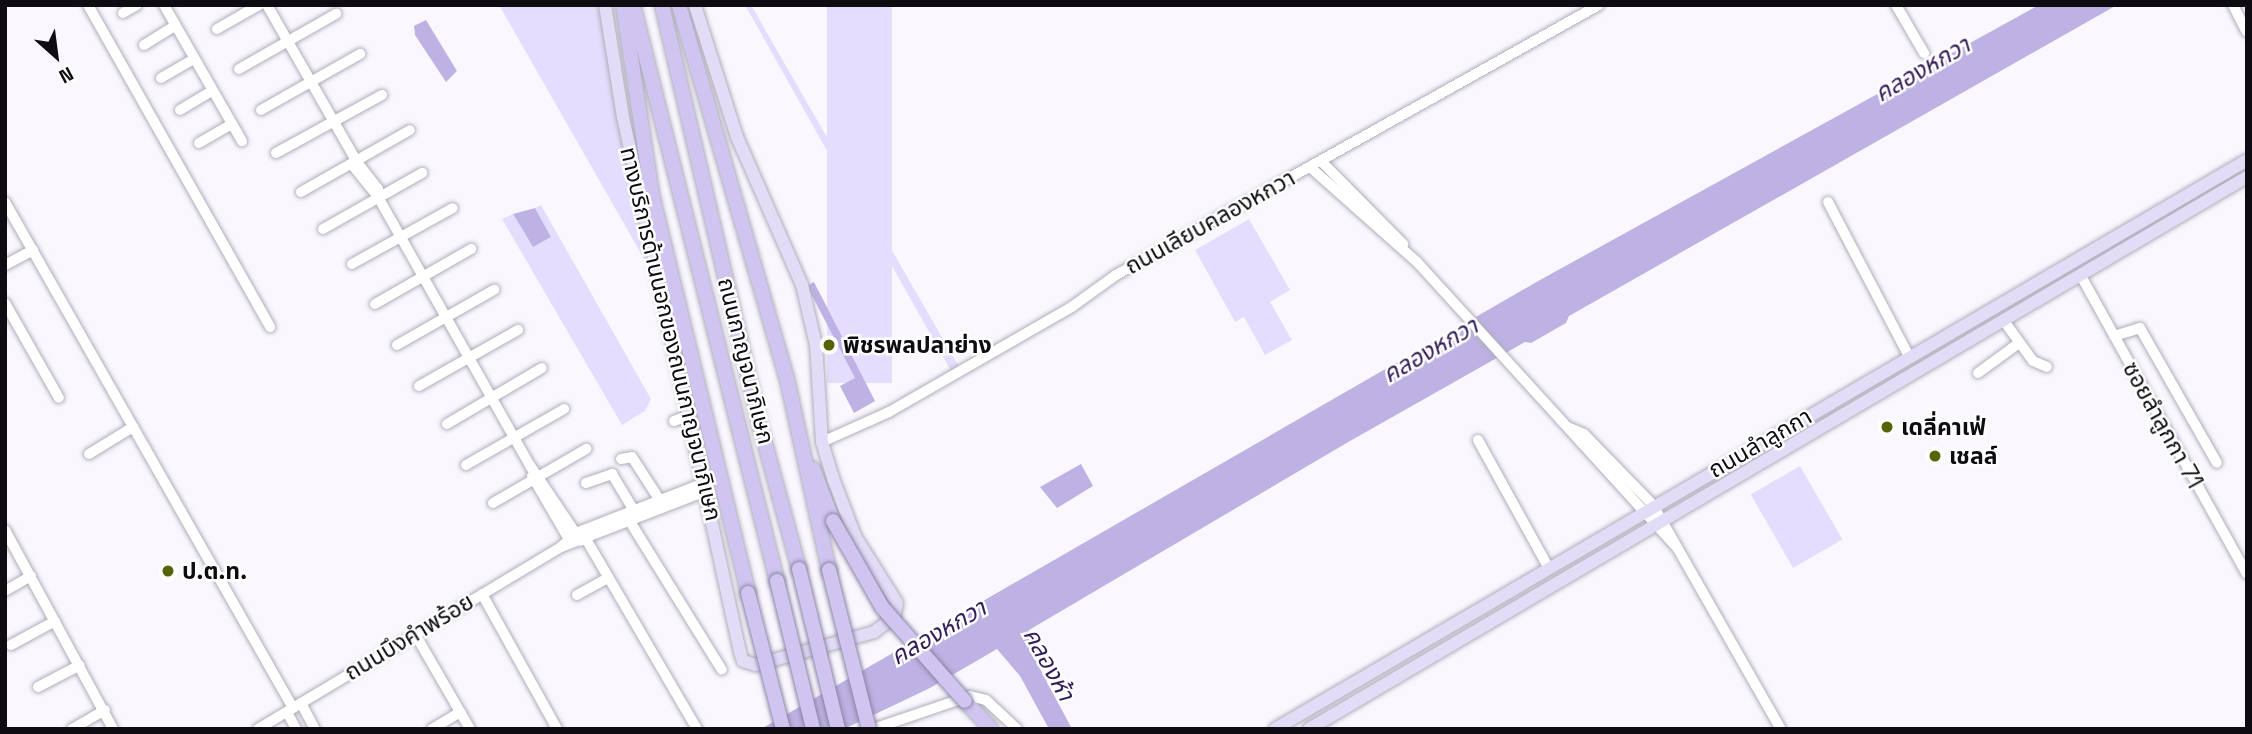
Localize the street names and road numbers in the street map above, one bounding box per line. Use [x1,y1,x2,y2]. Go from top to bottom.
street label: ทางบริการด้านนอกของถนนกาญจนาภิเษก [615,144,727,524]
street label: ถนนเลียบคลองหกวา [1120,164,1300,280]
street label: ถนนกาญจนาภิเษก [712,275,780,447]
street label: ซอยลำลูกกา 71 [2117,357,2209,493]
street label: ถนนลำลูกกา [1703,402,1817,484]
street label: ถนนบึงคำพร้อย [339,588,479,686]

